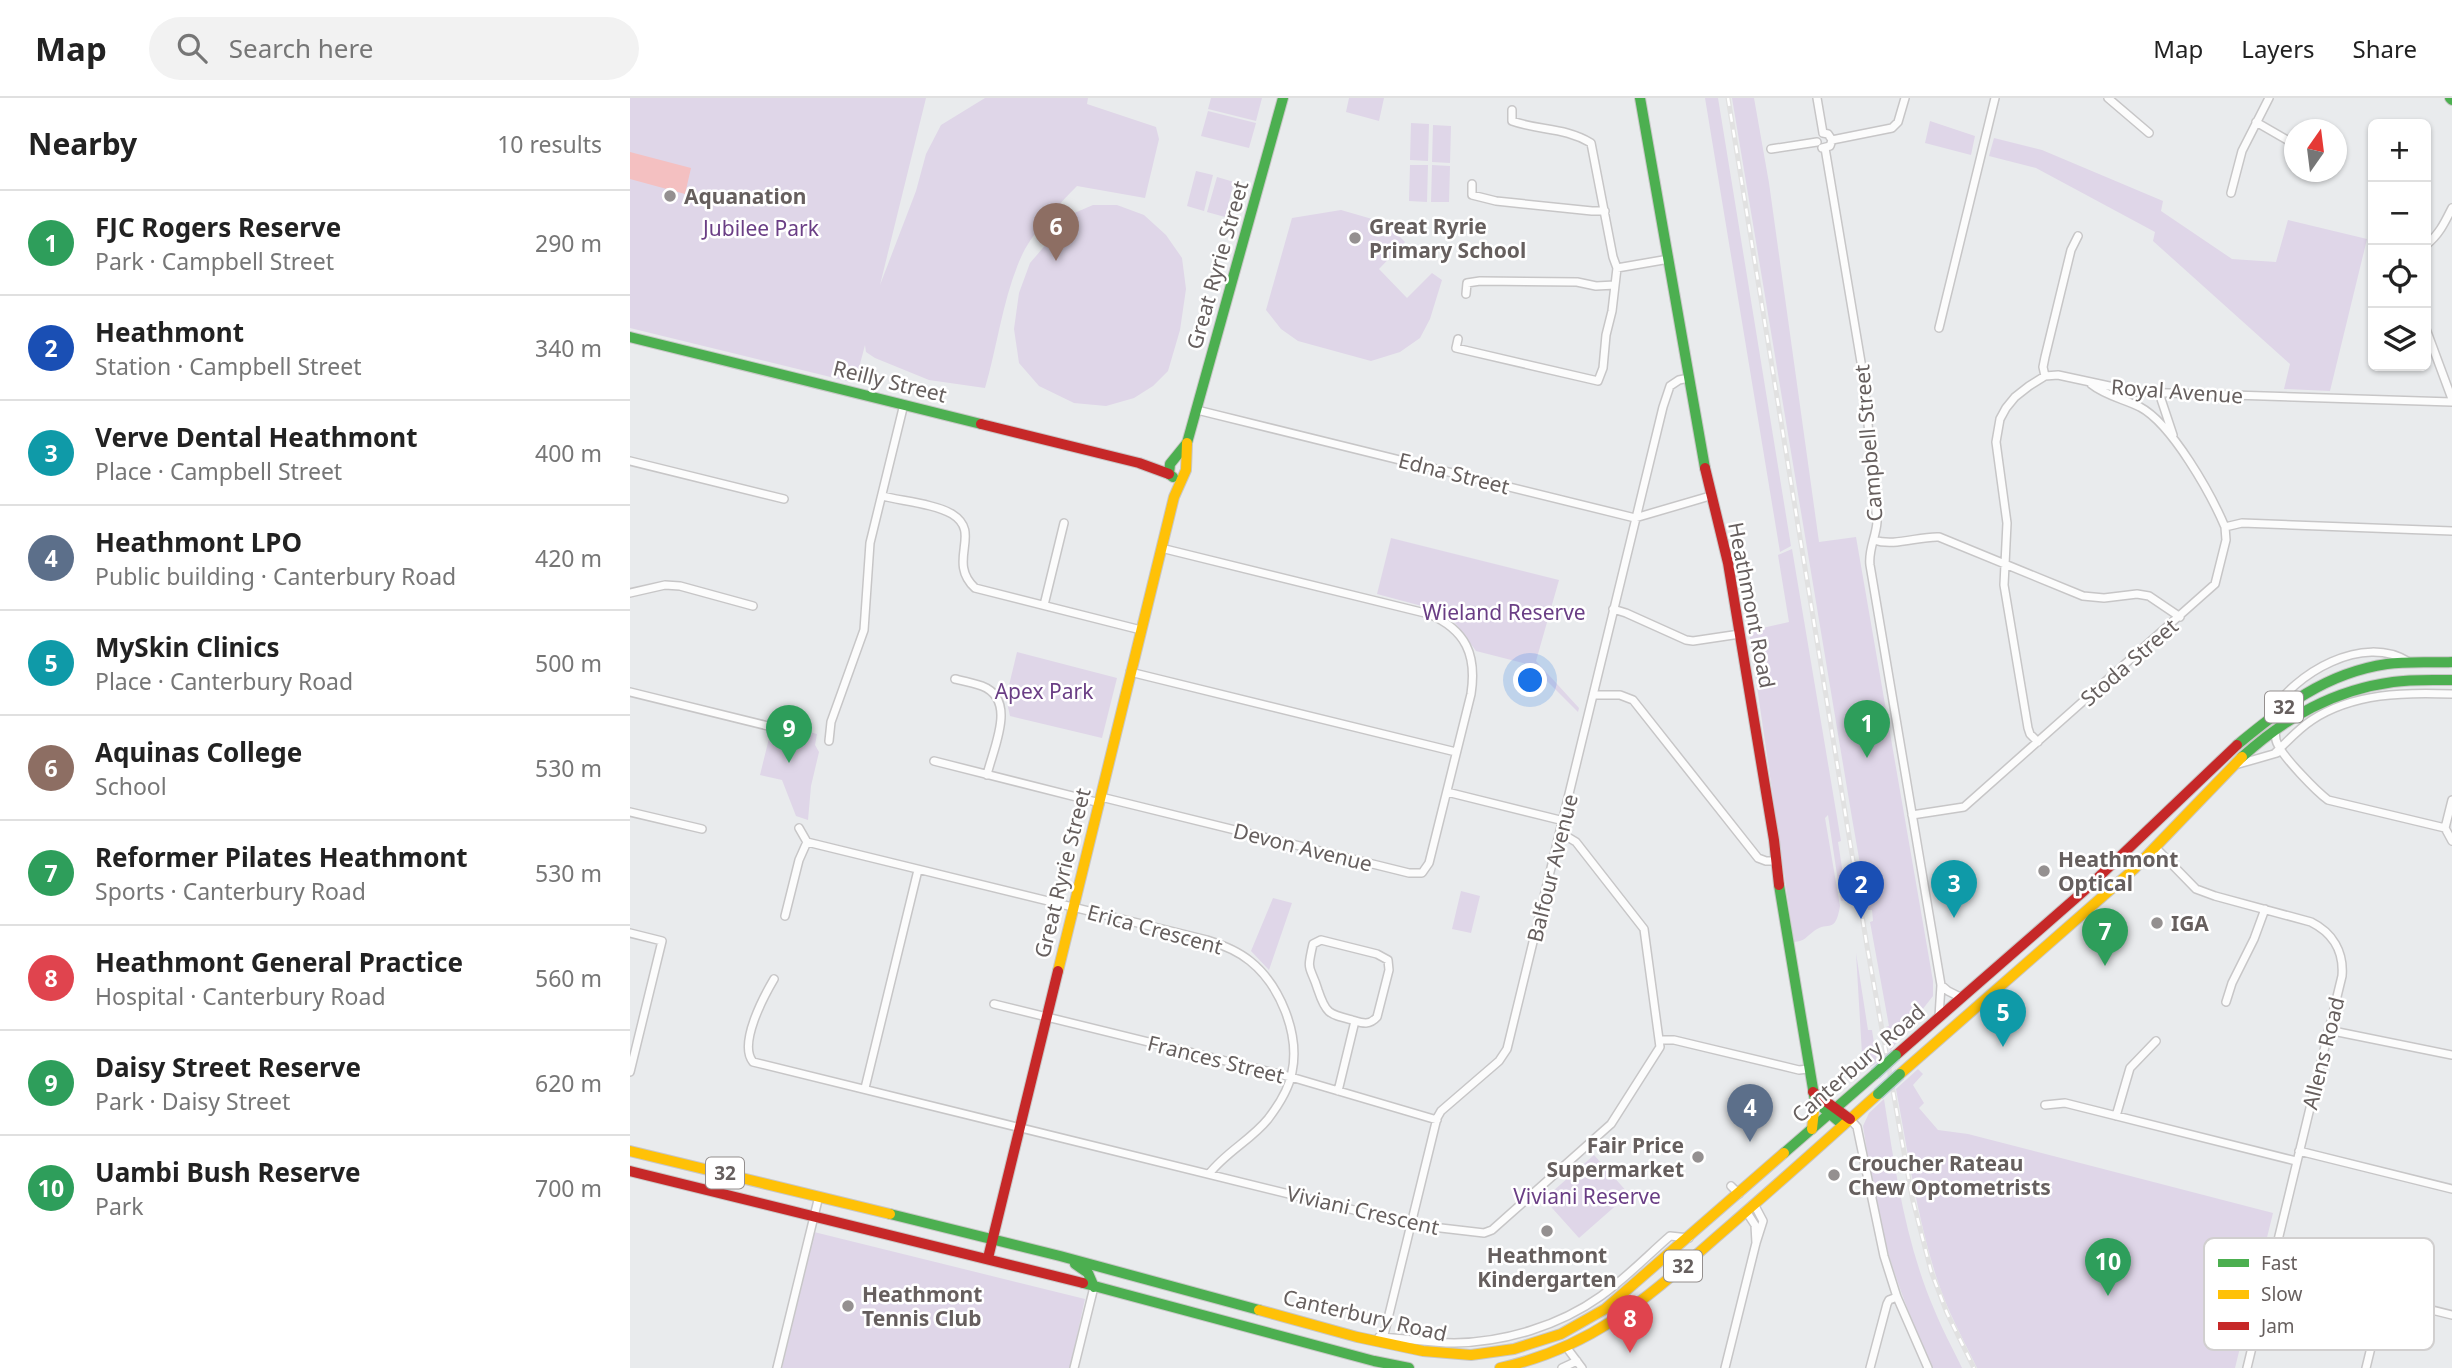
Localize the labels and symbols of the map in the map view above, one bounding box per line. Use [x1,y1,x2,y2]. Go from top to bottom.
north arrow [2284,119,2347,182]
street label: Great Ryrie Street [1180,177,1255,352]
place label: Aquanation [684,182,806,210]
marker: Aquanation [662,188,678,204]
pin: 6 [1033,203,1079,261]
place label: Great Ryrie Primary School [1369,212,1526,264]
park label: Jubilee Park [701,214,820,242]
marker: Great Ryrie Primary School [1347,230,1363,246]
street label: Reilly Street [830,353,950,409]
street label: Campbell Street [1847,363,1889,523]
street label: Royal Avenue [2110,372,2244,410]
street label: Edna Street [1396,446,1513,500]
street label: Heathmont Road [1722,520,1782,690]
park label: Wieland Reserve [1422,598,1586,626]
street label: Stoda Street [2074,612,2184,712]
your location [1513,663,1547,697]
park label: Apex Park [995,677,1094,705]
road number: 32 [2265,692,2303,722]
pin: 1 [1844,700,1890,758]
pin: 9 [766,705,812,763]
street label: Great Ryrie Street [1027,785,1097,961]
street label: Balfour Avenue [1520,791,1584,945]
street label: Devon Avenue [1231,816,1375,878]
place label: Heathmont Optical [2058,845,2178,897]
pin: 3 [1931,860,1977,918]
pin: 2 [1838,861,1884,919]
marker: Heathmont Optical [2036,863,2052,879]
street label: Erica Crescent [1084,897,1226,961]
pin: 7 [2082,908,2128,966]
place label: IGA [2171,909,2209,937]
marker: IGA [2149,915,2165,931]
pin: 5 [1980,989,2026,1047]
street label: Allens Road [2295,994,2351,1112]
street label: Canterbury Road [1786,998,1930,1128]
street label: Frances Street [1145,1028,1288,1090]
pin: 4 [1727,1084,1773,1142]
place label: Fair Price Supermarket [1546,1131,1684,1183]
marker: Fair Price Supermarket [1690,1149,1706,1165]
place label: Croucher Rateau Chew Optometrists [1848,1149,2051,1201]
road number: 32 [706,1158,744,1189]
marker: Croucher Rateau Chew Optometrists [1826,1167,1842,1183]
street label: Viviani Crescent [1284,1179,1442,1241]
park label: Viviani Reserve [1513,1182,1661,1210]
marker: Heathmont Kindergarten [1539,1223,1555,1239]
pin: 10 [2085,1238,2131,1296]
legend [2204,1238,2434,1350]
place label: Heathmont Kindergarten [1477,1241,1617,1293]
road number: 32 [1664,1250,1702,1282]
text: Fast [2261,1250,2298,1276]
place label: Heathmont Tennis Club [862,1280,982,1332]
text: Slow [2261,1281,2302,1307]
street label: Canterbury Road [1280,1283,1450,1347]
pin: 8 [1607,1295,1653,1353]
marker: Heathmont Tennis Club [840,1298,856,1314]
text: Jam [2259,1313,2295,1339]

